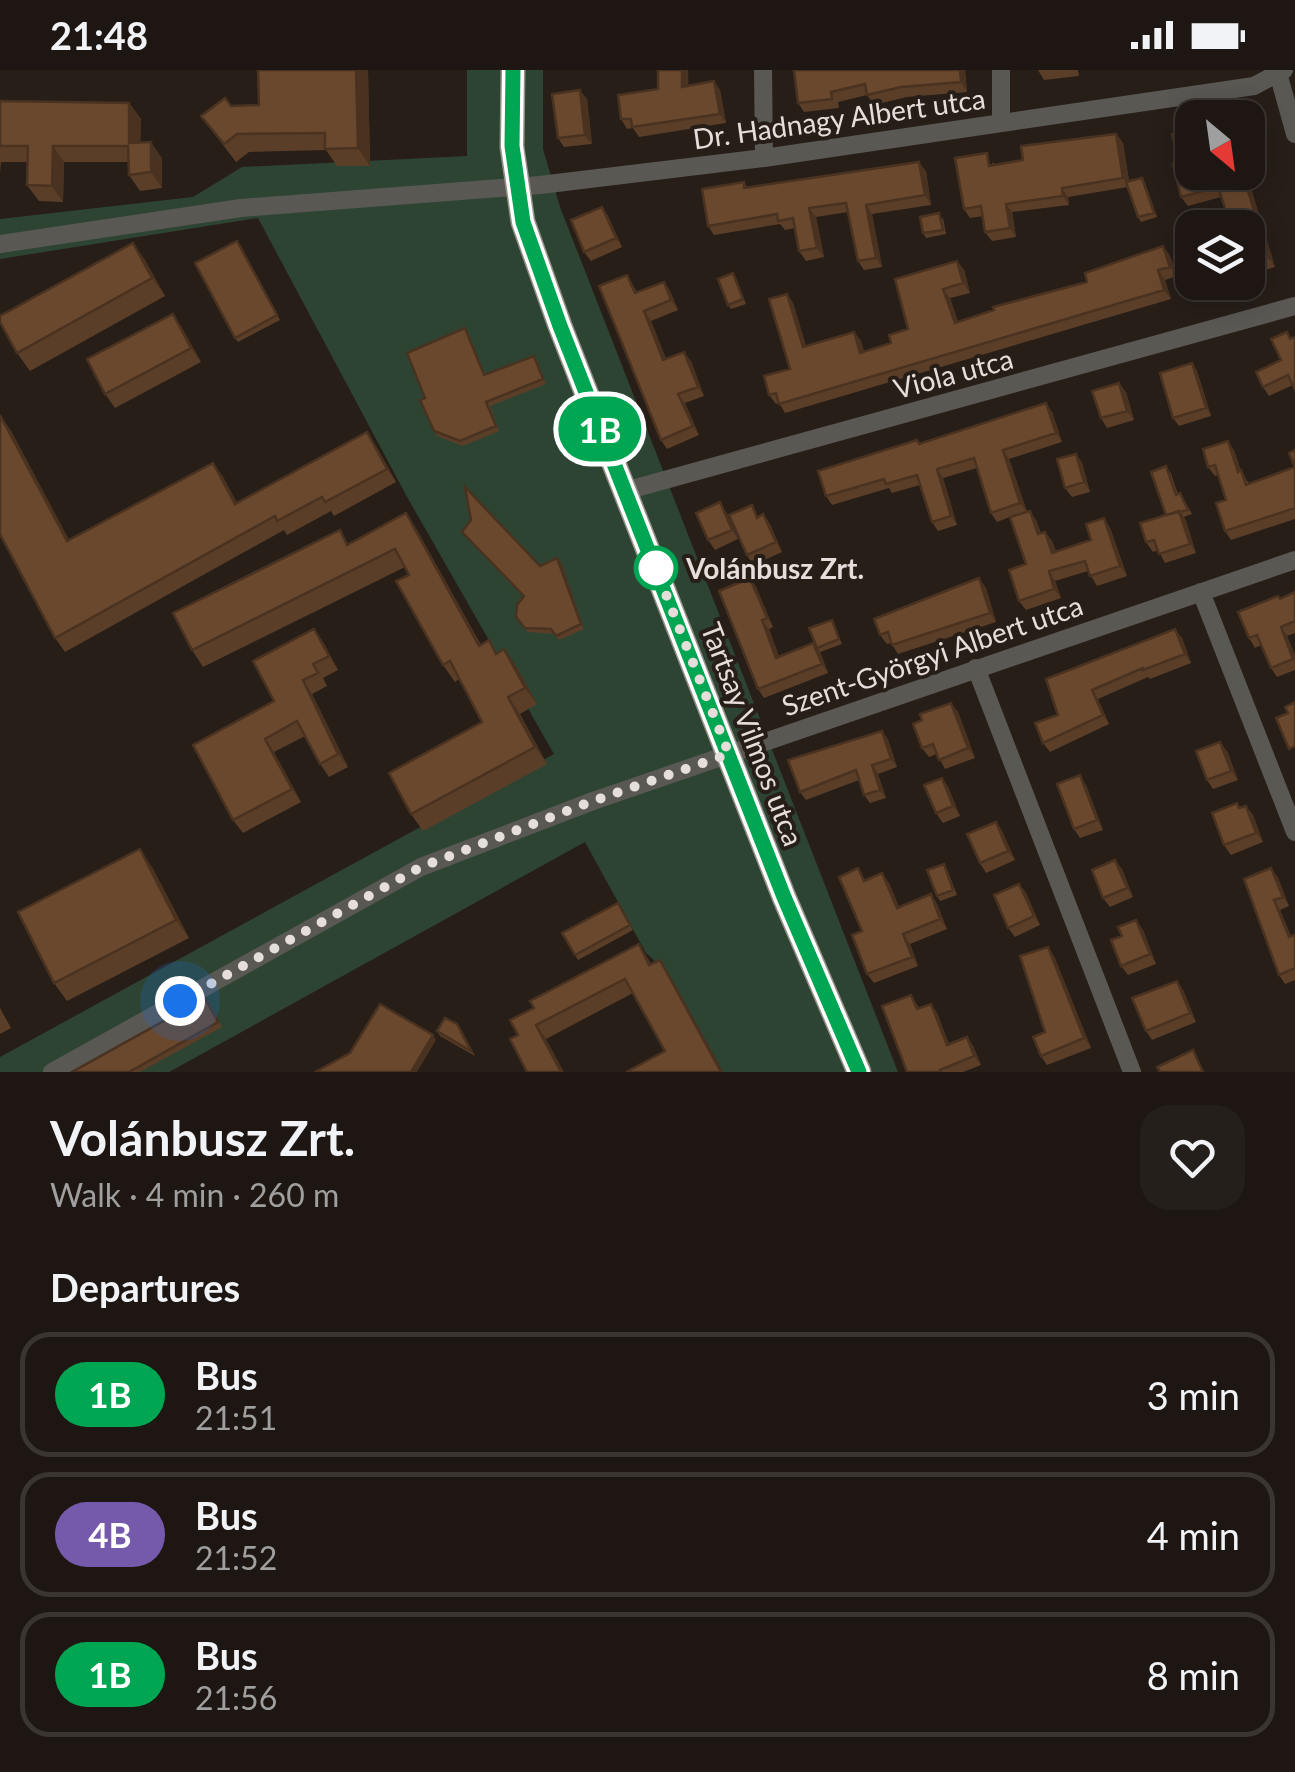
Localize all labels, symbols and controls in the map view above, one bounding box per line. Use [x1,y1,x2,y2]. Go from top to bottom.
text: 21:48 [50,12,148,58]
street label: Dr. Hadnagy Albert utca [691,81,987,155]
north arrow [1175,100,1265,190]
map controls [1175,100,1265,300]
button: layers [1175,210,1265,300]
street label: Viola utca [890,341,1016,405]
line badge: 1B [555,396,645,462]
text: 1B [578,408,622,450]
marker: Volánbusz Zrt. [635,547,677,589]
place label: Volánbusz Zrt. [685,551,864,585]
street label: Szent-Györgyi Albert utca [777,588,1087,722]
street label: Tartsay Vilmos utca [695,618,811,850]
your location [155,976,205,1026]
button: heart [1140,1105,1245,1210]
text: Volánbusz Zrt. [50,1109,355,1166]
text: Walk · 4 min · 260 m [50,1175,339,1214]
text: Departures [50,1264,240,1310]
text: Bus [195,1352,258,1398]
text: 3 min [1147,1372,1240,1418]
text: 1B [88,1373,132,1415]
text: 21:51 [195,1398,277,1437]
text: Bus [195,1492,258,1538]
text: 4 min [1147,1512,1240,1558]
text: 4B [88,1513,132,1555]
text: 21:52 [195,1538,277,1577]
text: Bus [195,1632,258,1678]
text: 8 min [1147,1652,1240,1698]
text: 1B [88,1653,132,1695]
text: 21:56 [195,1678,277,1717]

